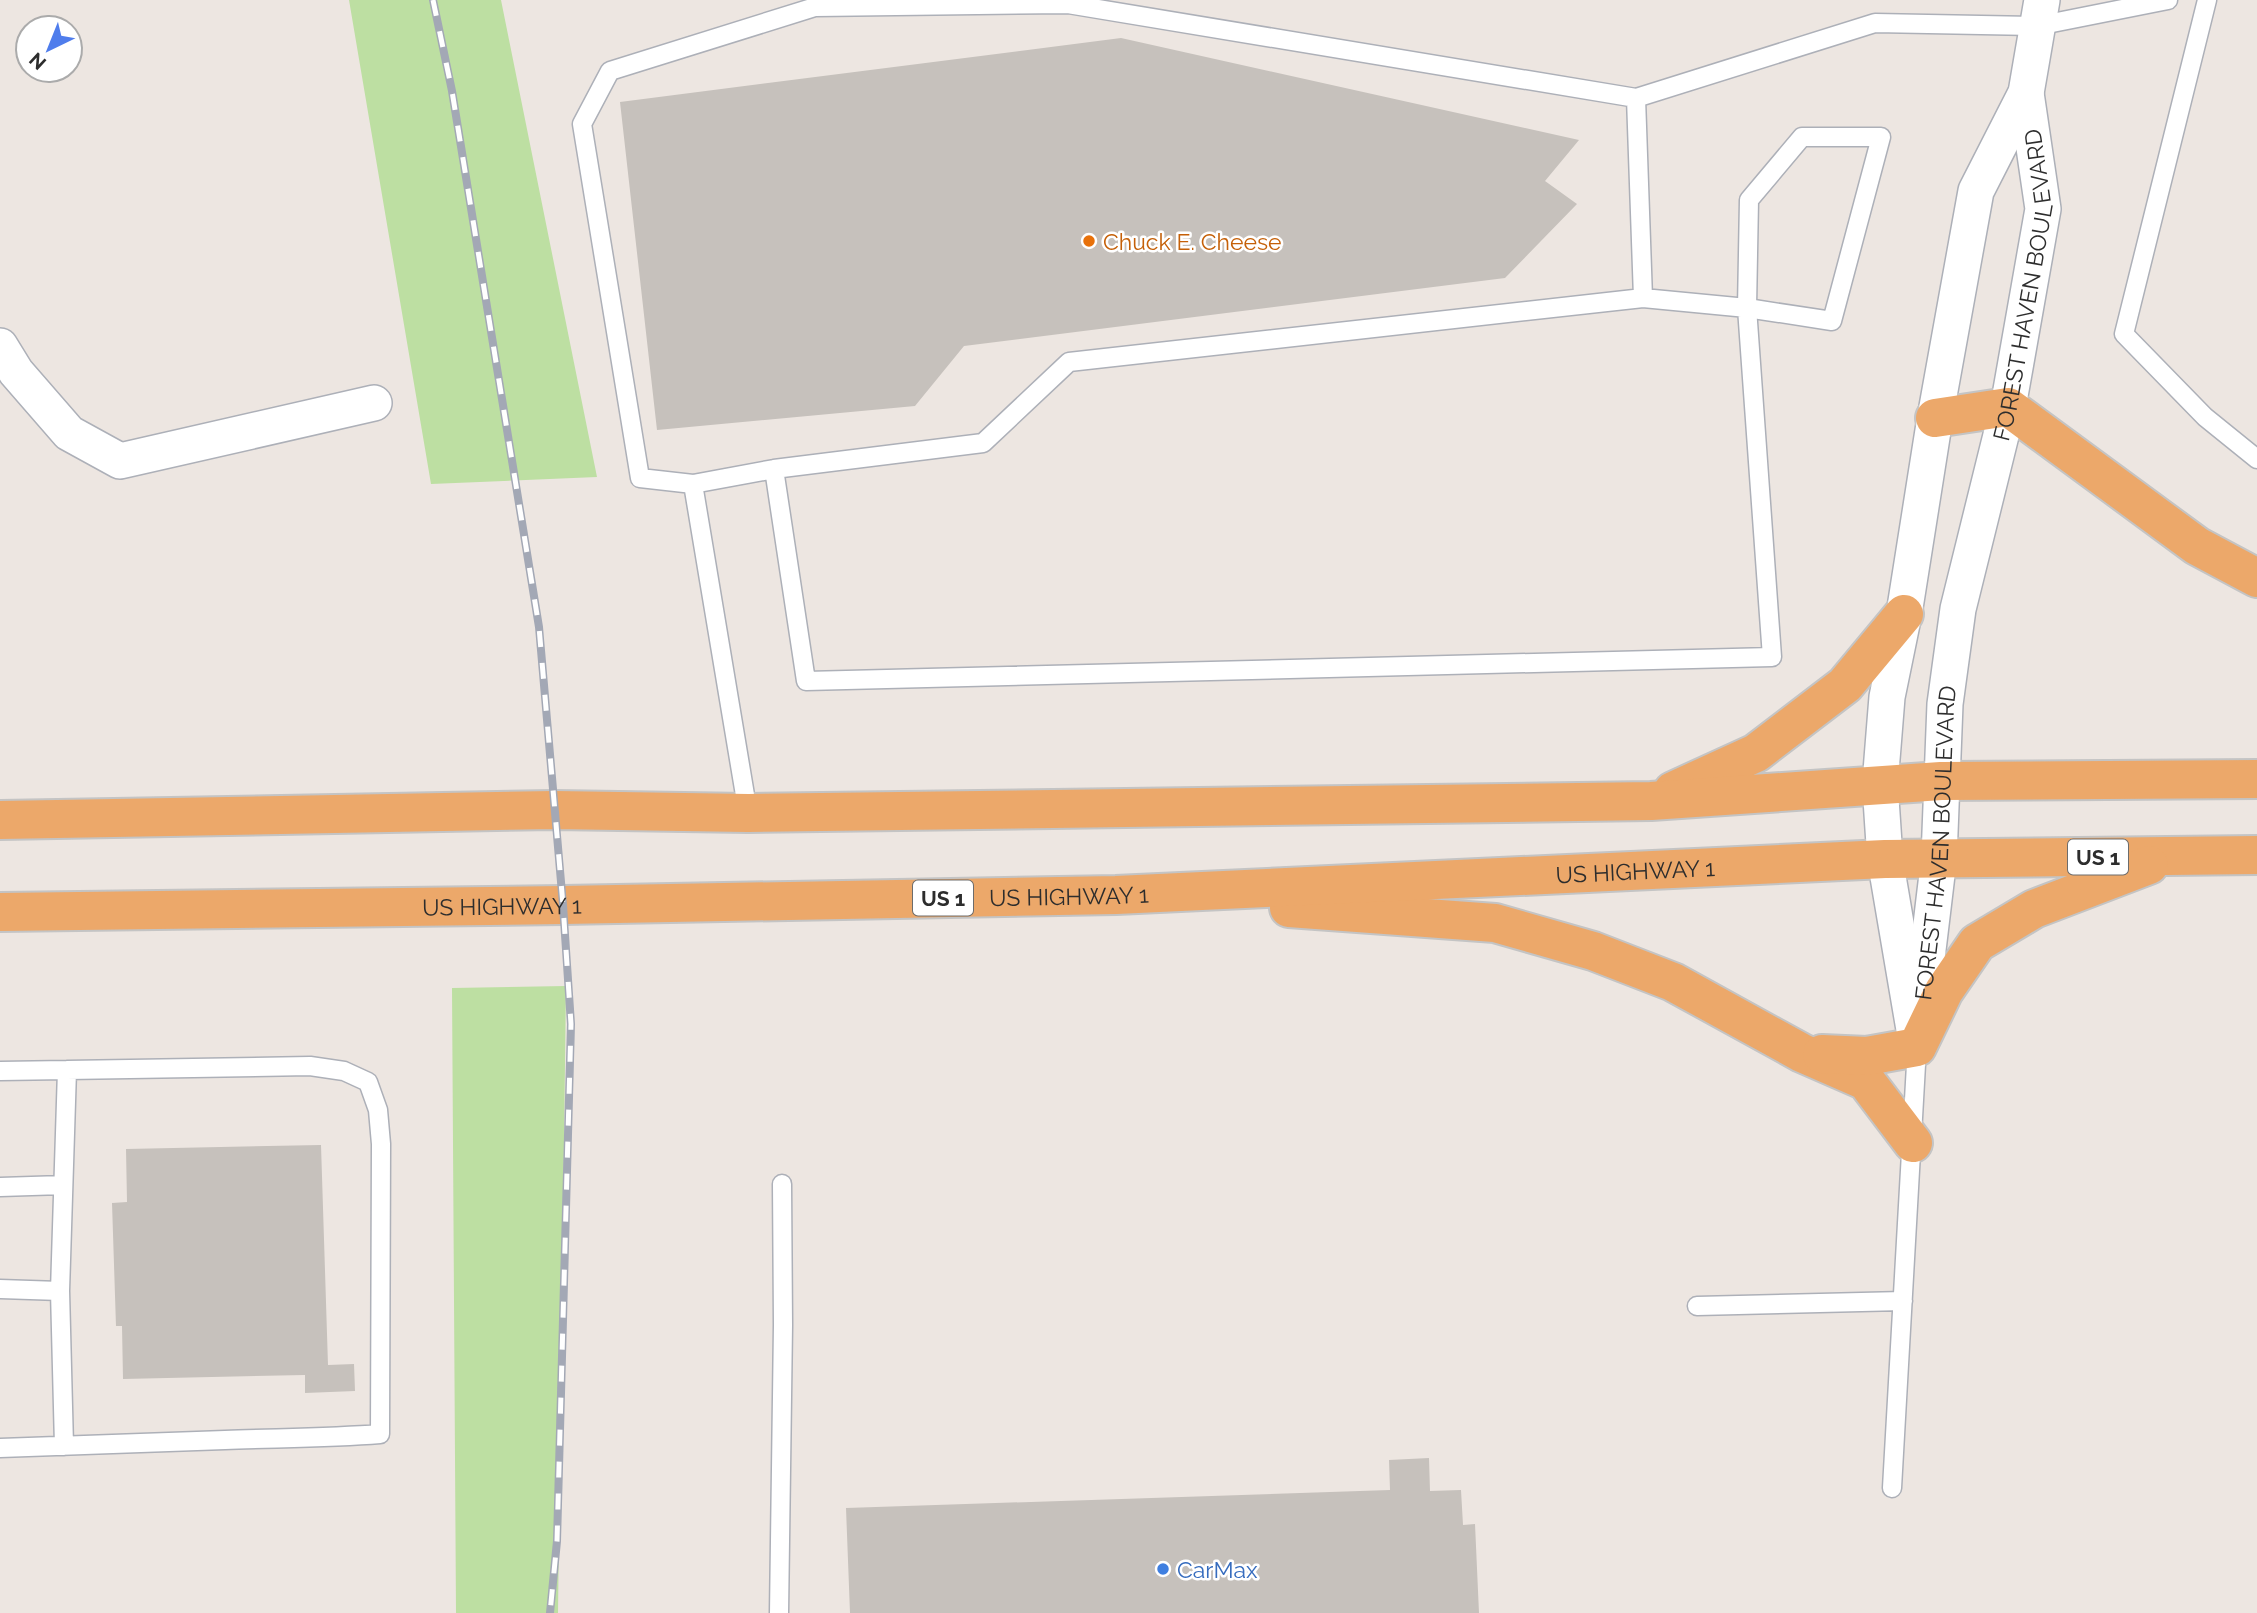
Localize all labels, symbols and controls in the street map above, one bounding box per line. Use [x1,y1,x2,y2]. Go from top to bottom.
north arrow [14,14,84,84]
text: N [25,48,50,74]
street label: FOREST HAVEN BOULEVARD [1987,127,2057,443]
place label: Chuck E. Cheese [1103,228,1282,255]
marker: Chuck E. Cheese [1081,233,1097,249]
street label: FOREST HAVEN BOULEVARD [1909,684,1961,1002]
road number: US 1 [2068,840,2128,874]
street label: US HIGHWAY 1 [1555,853,1716,888]
road number: US 1 [913,880,973,916]
street label: US HIGHWAY 1 [989,880,1149,911]
street label: US HIGHWAY 1 [422,891,582,920]
place label: CarMax [1177,1556,1258,1583]
marker: CarMax [1155,1561,1171,1577]

